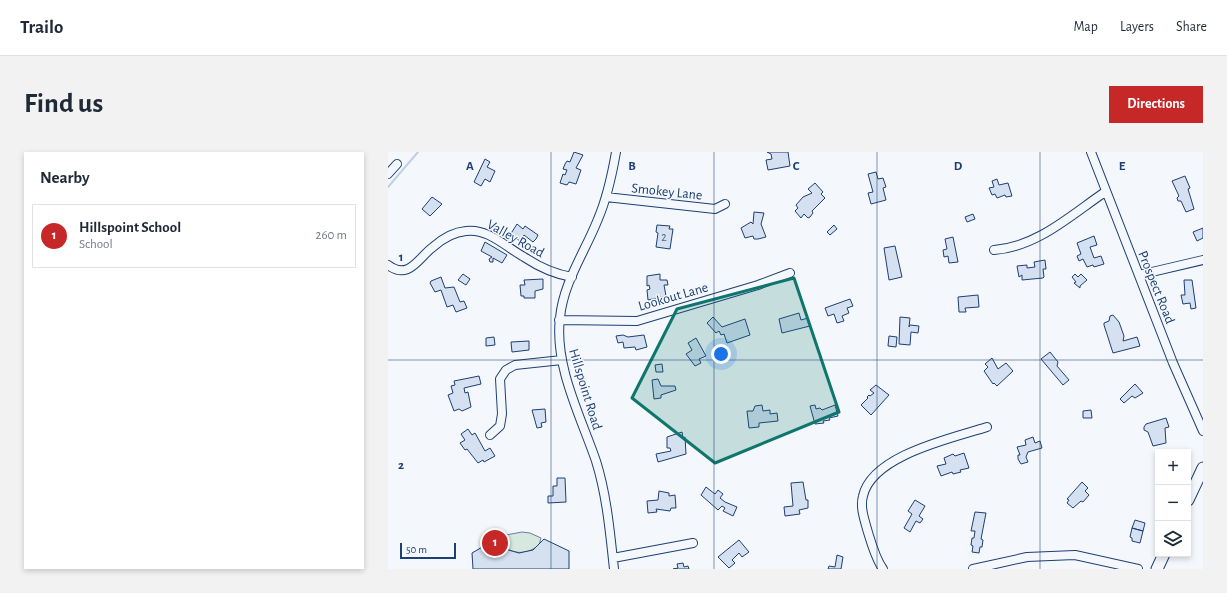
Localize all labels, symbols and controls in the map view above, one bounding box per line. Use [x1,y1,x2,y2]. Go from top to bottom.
text: Trailo [20,18,63,37]
text: Map [1073,20,1098,34]
text: Layers [1120,20,1154,34]
text: Share [1176,20,1207,34]
button: Directions [1109,86,1203,123]
text: Find us [24,90,103,118]
text: A [466,160,474,173]
text: B [628,160,636,173]
text: C [793,160,800,173]
text: D [954,160,963,173]
text: E [1119,160,1126,173]
text: Nearby [40,169,90,186]
street label: Smokey Lane [631,181,703,203]
street label: Valley Road [485,217,547,260]
text: Hillspoint School [79,220,181,235]
text: 1 [52,229,56,242]
text: 260 m [316,229,347,242]
house number: 2 [661,231,667,243]
text: School [79,238,113,251]
street label: Prospect Road [1135,249,1177,326]
text: 1 [399,251,403,264]
street label: Lookout Lane [637,280,710,314]
your location [711,344,731,364]
street label: Hillspoint Road [566,347,604,432]
map controls [1155,449,1191,557]
button: + [1155,449,1191,485]
text: 2 [398,459,404,472]
button: − [1155,485,1191,521]
button: layers [1155,521,1191,557]
pin: 1 [482,528,508,558]
scale bar [400,541,456,560]
text: 50 m [406,544,427,555]

